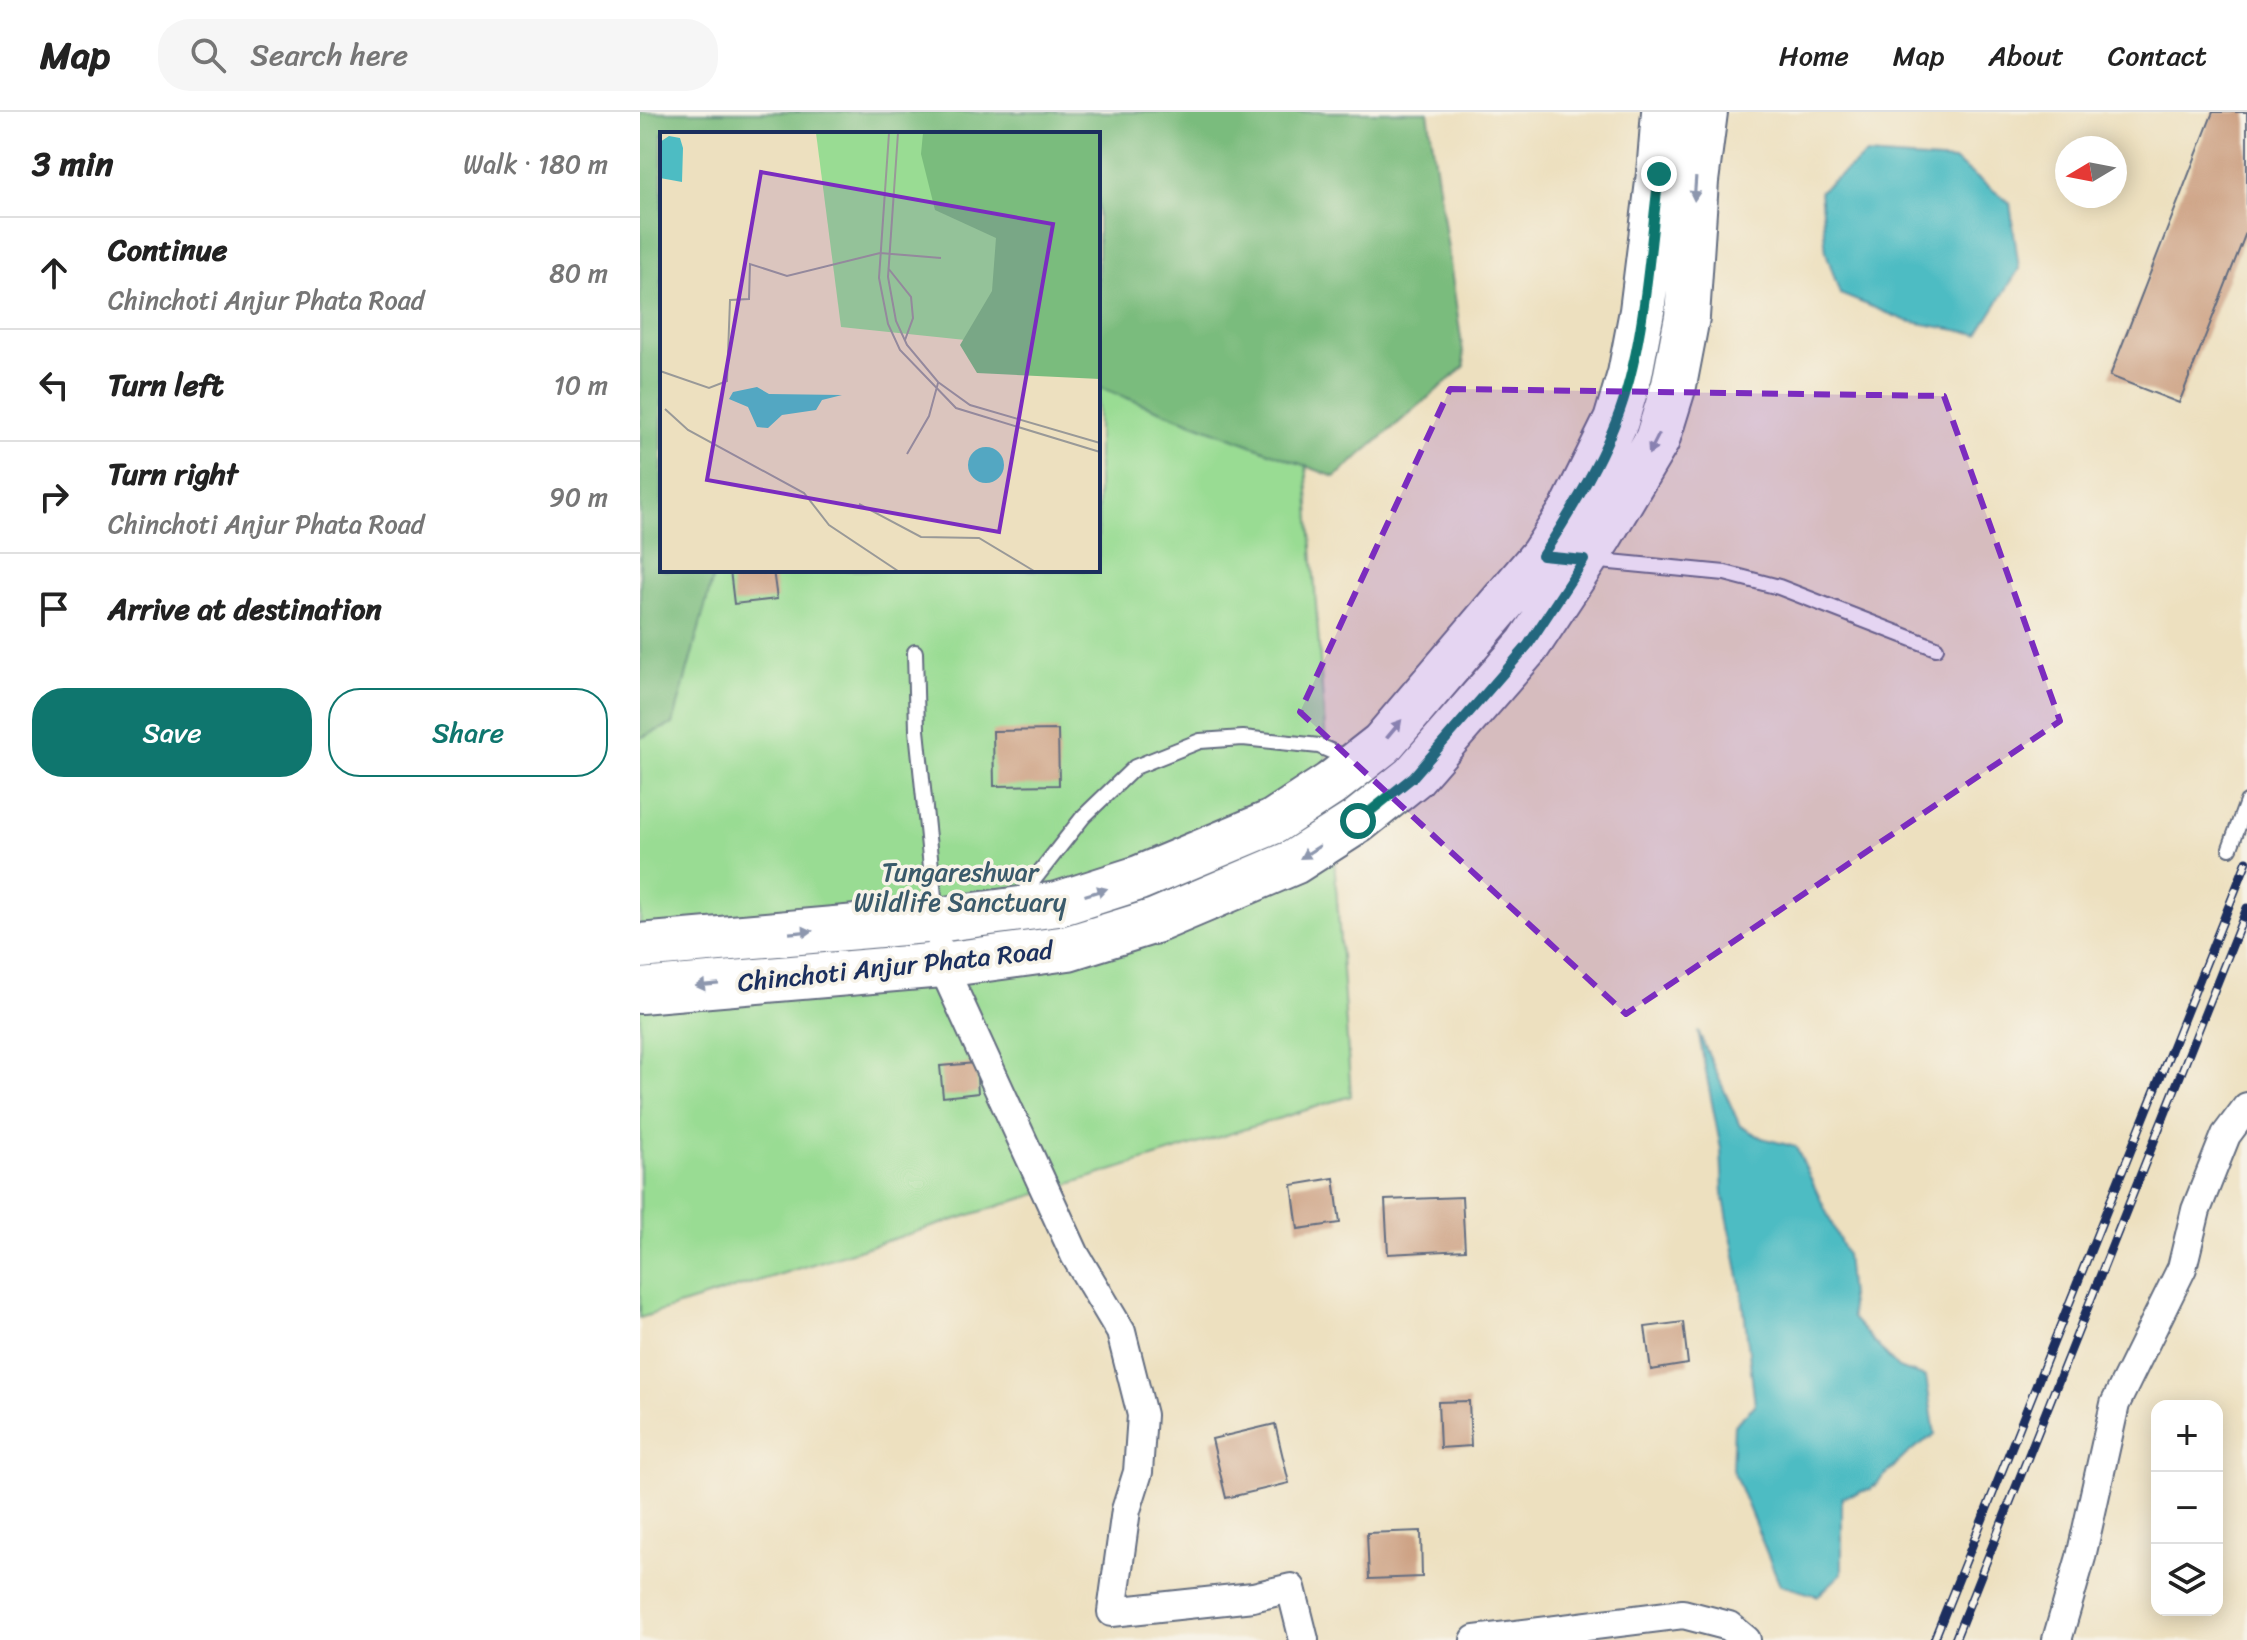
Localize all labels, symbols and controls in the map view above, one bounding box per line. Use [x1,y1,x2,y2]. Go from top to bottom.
search box [158,19,718,91]
text: Map [40,22,110,89]
text: Search here [250,28,408,82]
text: Home [1779,31,1849,80]
text: Map [1893,31,1944,80]
text: About [1988,31,2064,80]
text: Contact [2108,31,2207,80]
icon: search [186,33,230,77]
inset map [660,132,1100,572]
text: 3 min [32,134,113,194]
north arrow [2055,136,2127,208]
text: Walk · 180 m [463,141,608,187]
route end [1641,156,1677,192]
one-way arrow [1688,177,1701,202]
text: Continue [108,223,227,277]
text: 80 m [549,250,608,296]
icon: ahead [32,251,76,295]
text: Chinchoti Anjur Phata Road [108,277,425,323]
text: Turn left [108,358,224,412]
text: 10 m [554,362,608,408]
icon: left [32,363,76,407]
one-way arrow [1647,433,1660,456]
text: Turn right [108,447,238,501]
text: 90 m [549,474,608,520]
icon: right [32,475,76,519]
text: Chinchoti Anjur Phata Road [108,501,425,547]
text: Arrive at destination [108,582,382,636]
icon: arrive [32,587,76,631]
button: Save [32,688,312,777]
button: Share [328,688,608,777]
one-way arrow [1385,720,1403,739]
route start [1340,803,1376,839]
one-way arrow [1299,845,1320,860]
park label: Tungareshwar Wildlife Sanctuary [854,849,1067,925]
one-way arrow [1084,885,1108,898]
one-way arrow [789,925,814,938]
street label: Chinchoti Anjur Phata Road [735,926,1057,1005]
one-way arrow [694,979,719,992]
map controls [2151,1400,2223,1616]
button: + [2151,1400,2223,1472]
button: − [2151,1472,2223,1544]
button: layers [2151,1544,2223,1616]

